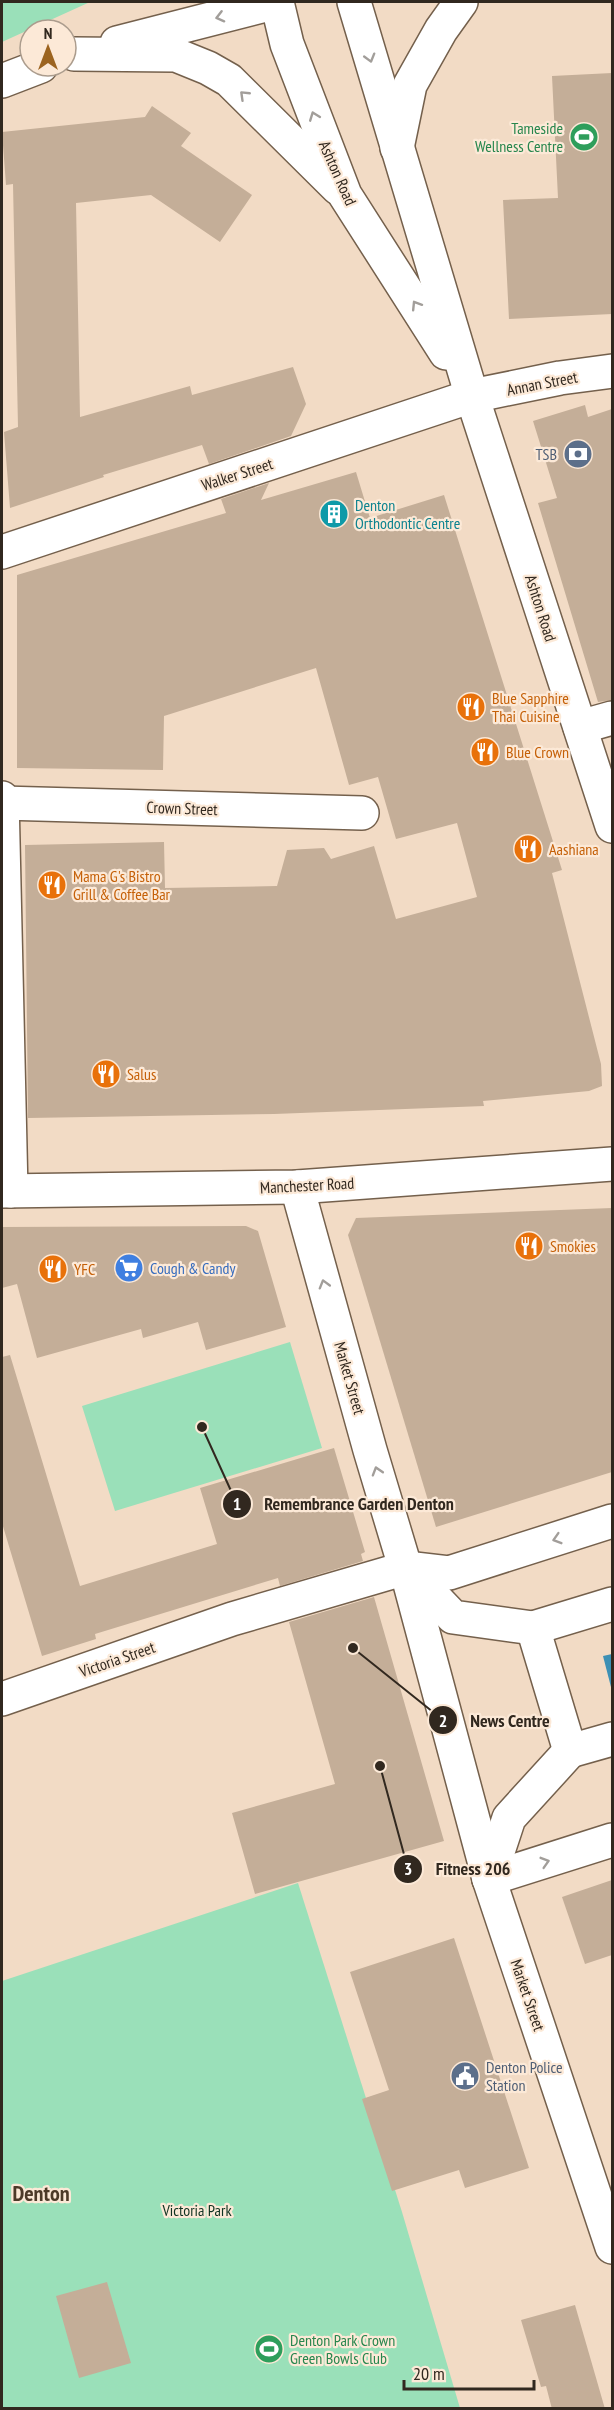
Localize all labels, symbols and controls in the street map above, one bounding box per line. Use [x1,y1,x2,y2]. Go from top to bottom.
one-way arrow [216,9,226,22]
north arrow [18,18,78,78]
text: N [44,23,52,43]
one-way arrow [363,52,375,63]
one-way arrow [240,92,251,103]
one-way arrow [309,111,322,122]
place label: Tameside Wellness Centre [475,118,563,156]
sports icon: Tameside Wellness Centre [568,121,600,153]
street label: Ashton Road [315,137,361,209]
one-way arrow [412,301,423,312]
street label: Annan Street [505,366,580,400]
bank icon: TSB [562,438,594,470]
place label: TSB [535,444,557,464]
street label: Walker Street [199,453,276,495]
place label: Denton Orthodontic Centre [355,495,460,533]
building icon: Denton Orthodontic Centre [318,498,350,530]
street label: Ashton Road [521,572,561,644]
place label: Blue Sapphire Thai Cuisine [492,688,569,726]
restaurant icon: Blue Sapphire Thai Cuisine [455,691,487,723]
restaurant icon: Blue Crown [469,736,501,768]
place label: Blue Crown [506,742,569,762]
street label: Crown Street [146,797,219,819]
restaurant icon: Aashiana [512,833,544,865]
place label: Aashiana [549,839,599,859]
place label: Mama G's Bistro Grill & Coffee Bar [73,866,171,904]
restaurant icon: Mama G's Bistro Grill & Coffee Bar [36,869,68,901]
restaurant icon: Salus [90,1058,122,1090]
place label: Salus [127,1064,156,1084]
street label: Manchester Road [259,1173,355,1197]
restaurant icon: Smokies [513,1230,545,1262]
place label: Smokies [550,1236,596,1256]
supermarket icon: Cough & Candy [113,1252,145,1284]
restaurant icon: YFC [37,1253,69,1285]
place label: Cough & Candy [150,1258,235,1278]
place label: YFC [74,1259,95,1279]
one-way arrow [319,1279,331,1290]
street label: Market Street [330,1339,370,1417]
one-way arrow [372,1466,384,1477]
callout: Remembrance Garden Denton [222,1486,466,1522]
text: 1 [233,1492,241,1515]
text: Remembrance Garden Denton [264,1492,454,1515]
one-way arrow [552,1532,563,1544]
street label: Victoria Street [76,1637,158,1682]
callout: News Centre [428,1702,562,1738]
text: 2 [439,1709,447,1732]
text: News Centre [470,1709,550,1732]
callout: Fitness 206 [393,1851,522,1887]
one-way arrow [539,1856,550,1869]
text: 3 [404,1857,412,1880]
text: Fitness 206 [436,1857,510,1880]
street label: Market Street [506,1957,550,2034]
place label: Denton Police Station [486,2057,563,2095]
public building icon: Denton Police Station [449,2060,481,2092]
district label: Denton [12,2179,70,2207]
park label: Victoria Park [161,2200,232,2220]
place label: Denton Park Crown Green Bowls Club [290,2330,395,2368]
sports icon: Denton Park Crown Green Bowls Club [253,2333,285,2365]
scale bar [404,2353,534,2391]
text: 20 m [413,2362,445,2385]

